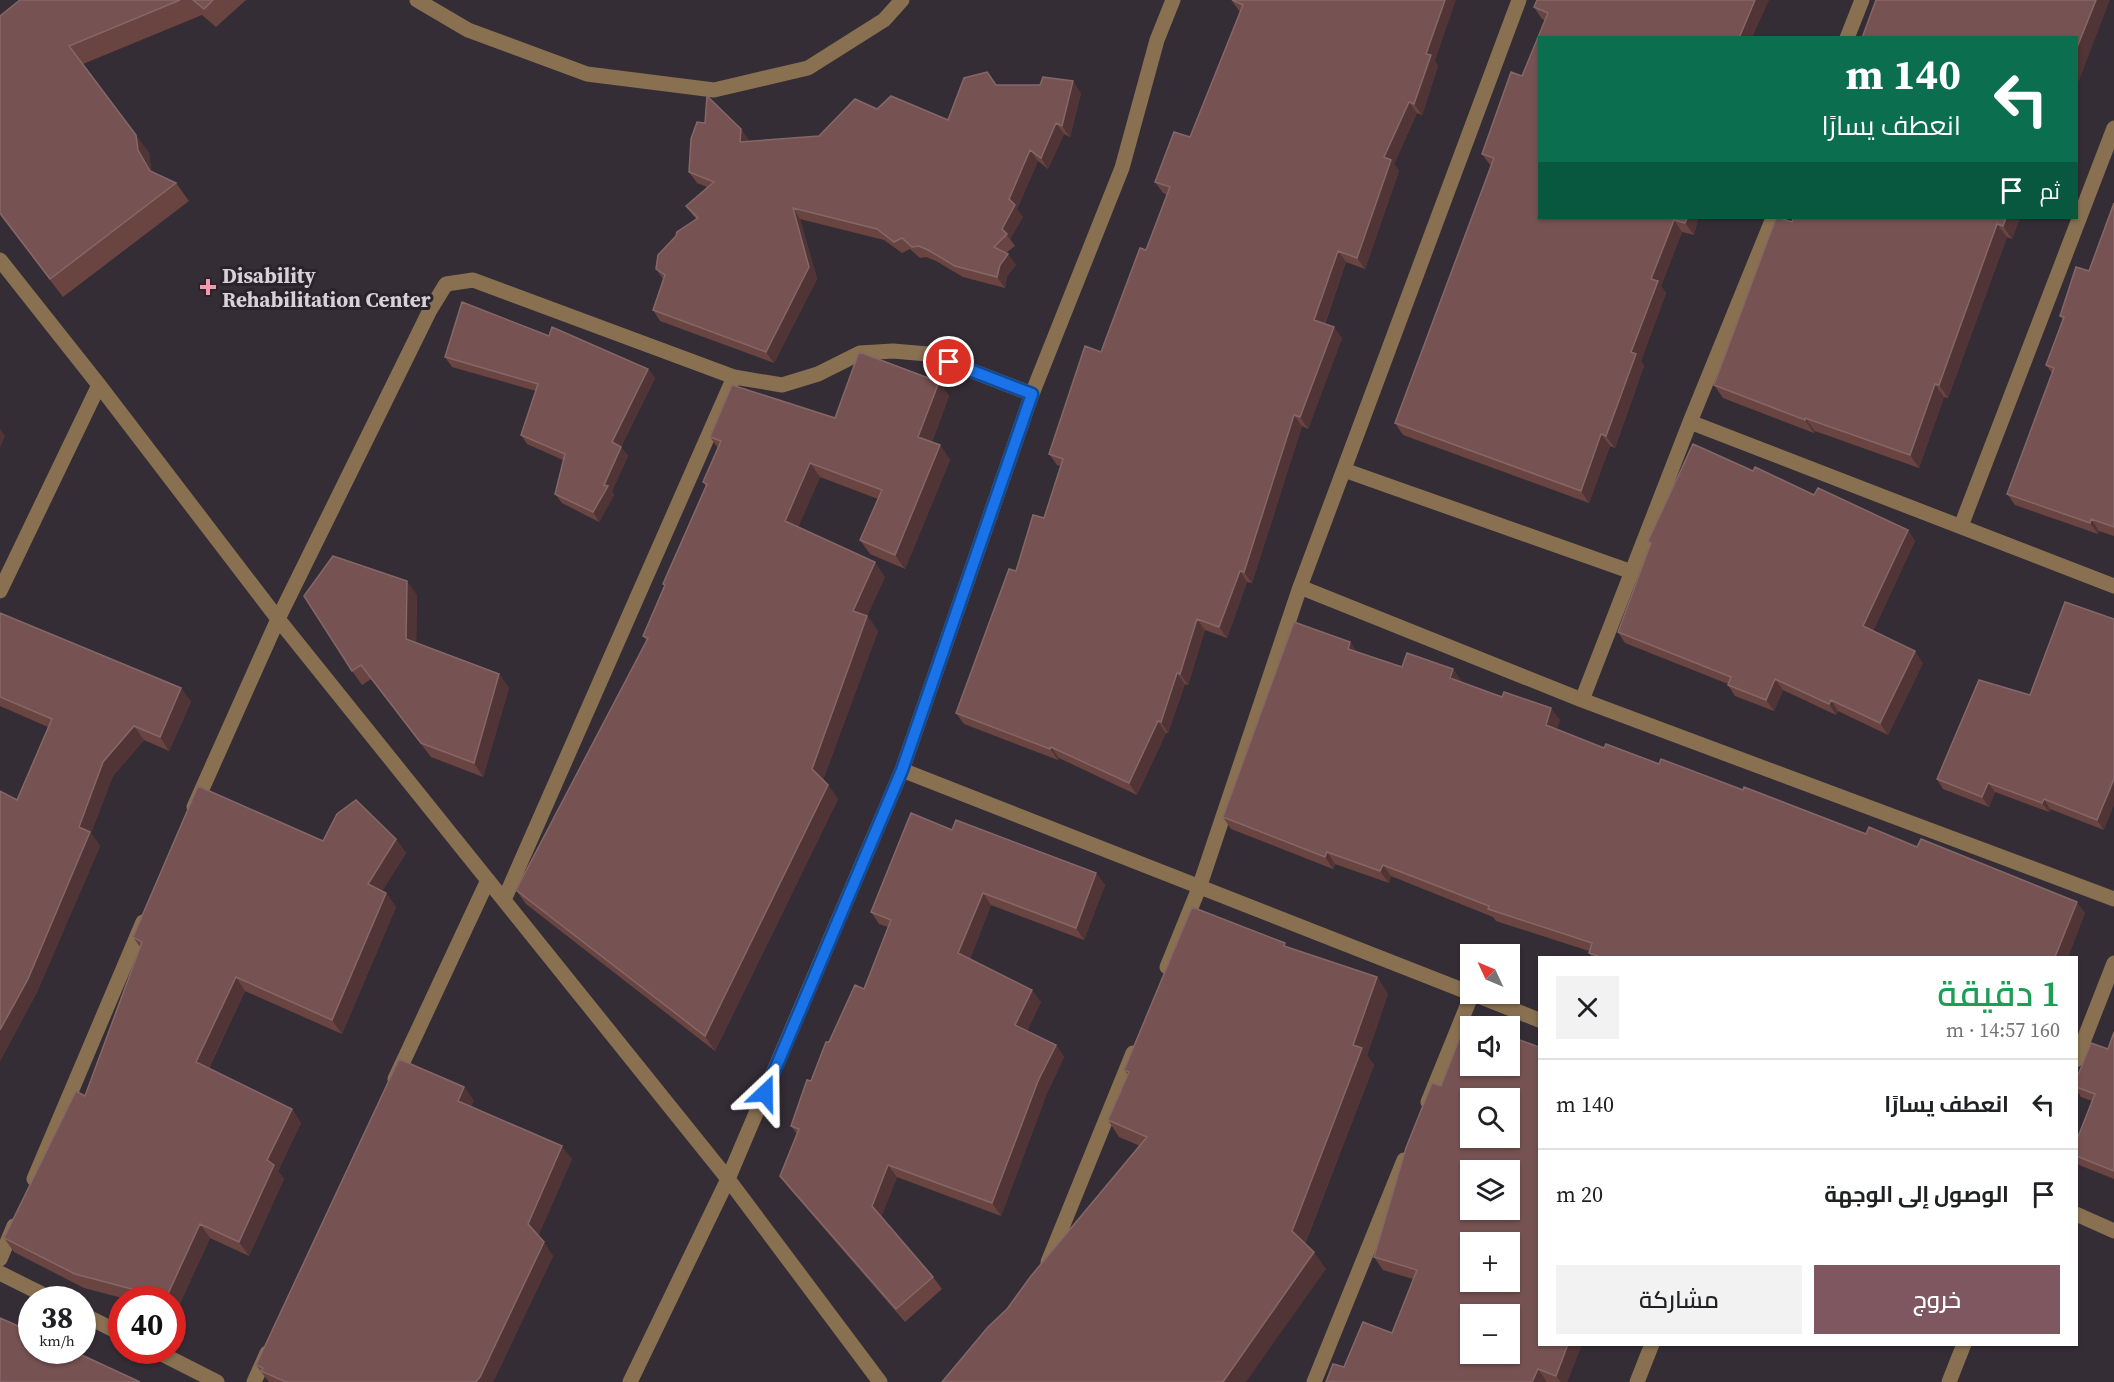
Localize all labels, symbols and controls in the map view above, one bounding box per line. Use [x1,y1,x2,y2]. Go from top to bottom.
text: 140 m [1846,45,1961,103]
icon: left [1982,60,2060,138]
text: انعطف يسارًا [1822,107,1961,144]
icon: arrive [1995,174,2028,207]
text: ثم [2040,176,2060,206]
place label: Disability Rehabilitation Center [222,261,431,314]
marker: Disability Rehabilitation Center [199,278,217,296]
pin [923,336,974,387]
icon: arrive [932,345,965,378]
north arrow [1460,944,1520,1004]
map controls [1460,944,1520,1364]
text: 1 دقيقة [1937,969,2060,1018]
button: close [1556,976,1619,1039]
button: sound [1460,1016,1520,1076]
text: 160 m · 14:57 [1946,1016,2060,1044]
position arrow [733,1061,797,1125]
button: search [1460,1088,1520,1148]
icon: left [2027,1088,2060,1121]
text: 140 m [1556,1089,1614,1119]
text: انعطف يسارًا [1884,1089,2009,1119]
button: layers [1460,1160,1520,1220]
icon: arrive [2027,1178,2060,1211]
text: 20 m [1556,1179,1603,1209]
text: الوصول إلى الوجهة [1824,1179,2009,1209]
button: + [1460,1232,1520,1292]
button: مشاركة [1556,1265,1802,1334]
button: خروج [1814,1265,2060,1334]
speed limit sign: 40 [108,1286,186,1364]
text: 38 [41,1297,73,1338]
button: − [1460,1304,1520,1364]
text: km/h [39,1330,75,1351]

